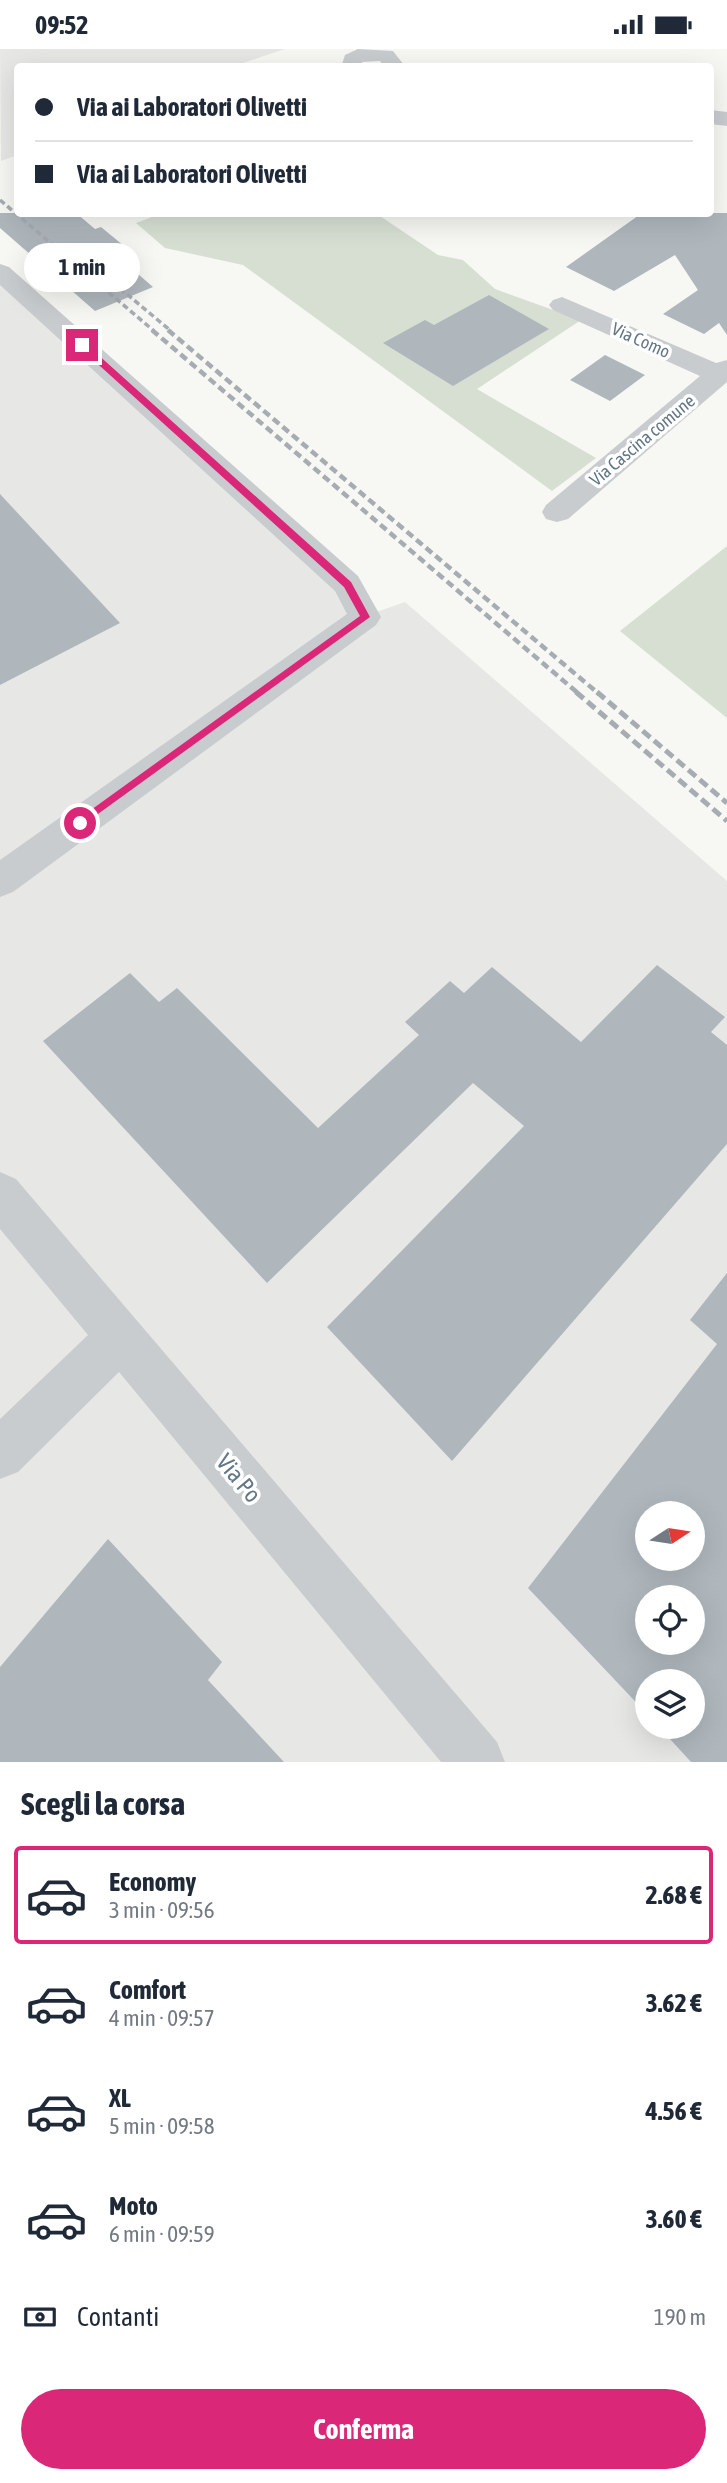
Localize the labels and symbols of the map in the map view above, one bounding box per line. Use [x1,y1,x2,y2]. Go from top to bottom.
callout: 1 min [24,243,140,293]
street label: Via Como [609,318,673,362]
route end [66,329,98,361]
street label: Via Cascina comune [585,390,699,490]
route start [64,807,96,839]
street label: Via Po [211,1448,267,1508]
north arrow [635,1501,705,1571]

